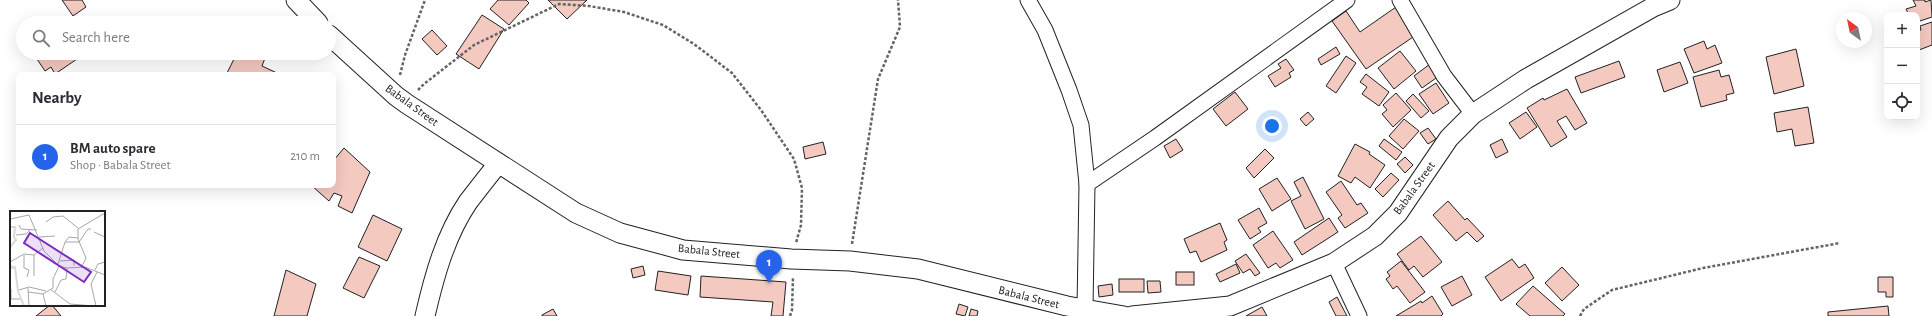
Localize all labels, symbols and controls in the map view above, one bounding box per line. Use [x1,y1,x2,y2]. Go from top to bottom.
north arrow [1836,12,1872,48]
map controls [1884,12,1920,120]
button: + [1884,12,1920,48]
search box [16,16,336,60]
icon: search [30,27,52,49]
text: Search here [62,30,130,45]
button: − [1884,48,1920,84]
street label: Babala Street [383,82,441,128]
button: locate [1884,84,1920,120]
text: Nearby [32,89,82,106]
your location [1262,116,1282,136]
text: BM auto spare [70,141,156,156]
text: 1 [43,150,47,163]
text: 210 m [290,150,320,163]
text: Shop · Babala Street [70,159,171,172]
street label: Babala Street [1391,159,1437,217]
inset map [10,211,105,306]
street label: Babala Street [677,242,741,260]
pin: 1 [756,250,782,283]
street label: Babala Street [997,284,1061,310]

